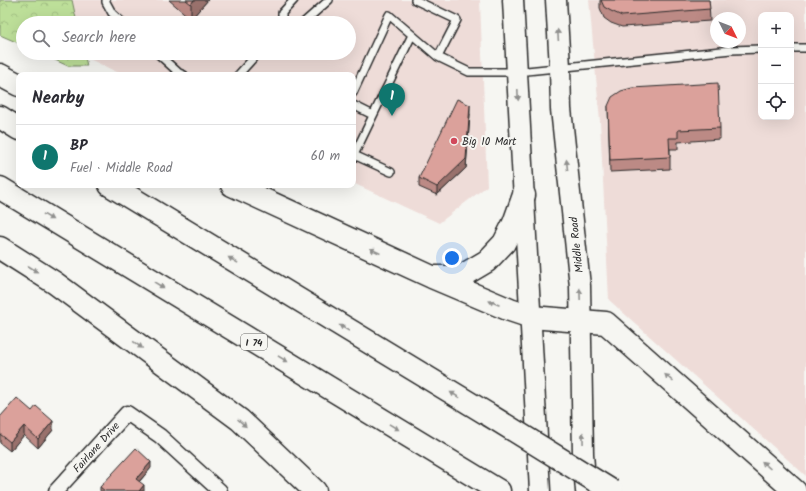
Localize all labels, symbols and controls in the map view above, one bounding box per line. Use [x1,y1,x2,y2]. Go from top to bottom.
north arrow [710,12,746,48]
map controls [758,12,794,120]
button: + [758,12,794,48]
search box [16,16,356,60]
text: Search here [62,26,136,50]
icon: search [30,27,52,49]
one-way arrow [554,29,561,41]
button: − [758,48,794,84]
pin: 1 [379,83,405,116]
button: locate [758,84,794,120]
text: Nearby [32,85,84,112]
one-way arrow [514,89,521,101]
place label: Big 10 Mart [462,133,517,151]
text: BP [70,134,88,158]
marker: Big 10 Mart [449,136,459,146]
text: 1 [43,146,47,167]
text: 60 m [311,146,340,167]
text: Fuel · Middle Road [70,158,172,179]
one-way arrow [564,159,570,171]
one-way arrow [43,213,53,221]
street label: Middle Road [565,215,589,274]
one-way arrow [370,248,381,254]
your location [442,248,462,268]
one-way arrow [227,257,239,264]
one-way arrow [28,265,38,273]
one-way arrow [153,281,165,288]
one-way arrow [577,287,583,300]
one-way arrow [488,300,500,306]
one-way arrow [338,324,350,331]
road number: I 74 [241,334,267,350]
one-way arrow [133,341,143,349]
one-way arrow [277,356,289,363]
one-way arrow [664,374,674,383]
one-way arrow [450,391,460,399]
street label: Fairlane Drive [69,418,125,477]
one-way arrow [237,418,247,427]
one-way arrow [389,423,399,431]
one-way arrow [580,431,586,444]
one-way arrow [761,460,771,470]

